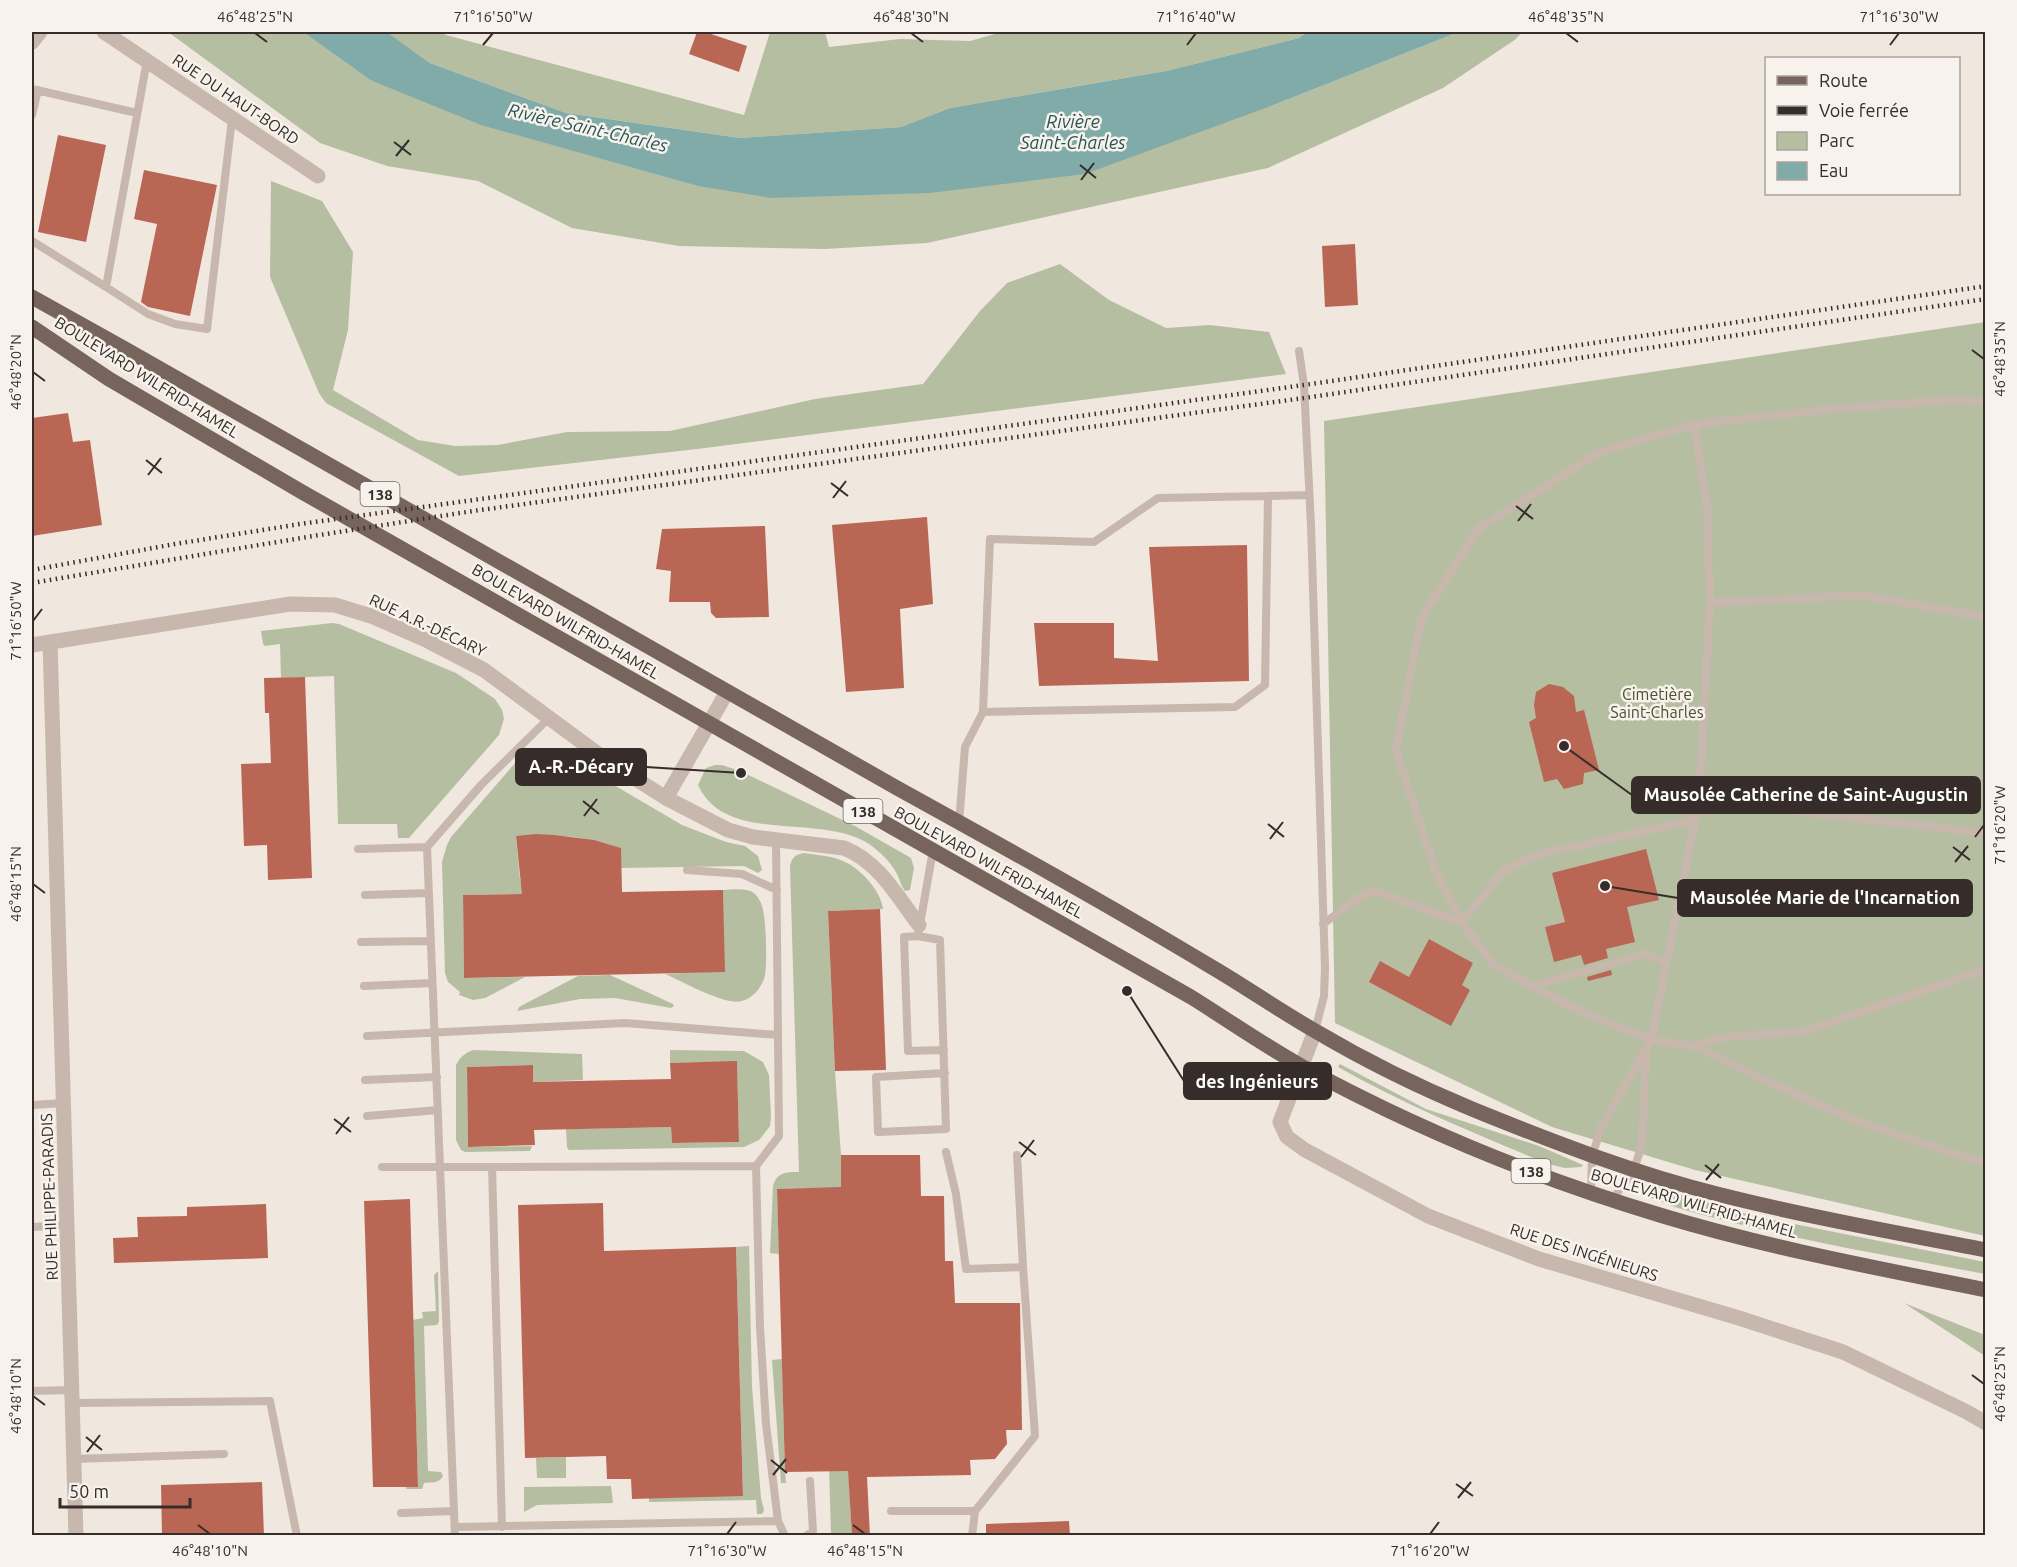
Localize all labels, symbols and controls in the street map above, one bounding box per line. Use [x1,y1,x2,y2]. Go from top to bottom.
text: 46°48'25"N [217,8,293,25]
text: 71°16'50"W [453,8,533,25]
text: 46°48'30"N [873,8,949,25]
text: 71°16'40"W [1156,8,1236,25]
text: 46°48'35"N [1528,8,1604,25]
text: 71°16'30"W [1859,8,1939,25]
street label: RUE DU HAUT-BORD [169,50,303,148]
legend [1765,57,1960,195]
text: Route [1819,70,1868,90]
water label: Rivière Saint-Charles [506,99,670,155]
text: Voie ferrée [1819,100,1909,120]
water label: Rivière Saint-Charles [1019,111,1126,152]
text: Parc [1819,130,1854,150]
text: Eau [1819,160,1849,180]
street label: BOULEVARD WILFRID-HAMEL [52,313,242,441]
text: 46°48'35"N [1991,321,2008,397]
text: 46°48'20"N [7,334,24,410]
road number: 138 [360,482,400,506]
street label: BOULEVARD WILFRID-HAMEL [469,560,663,682]
text: 71°16'50"W [7,581,24,661]
street label: RUE A.R.-DÉCARY [367,588,491,660]
park label: Cimetière Saint-Charles [1610,685,1704,721]
callout: A.-R.-Décary [516,749,646,785]
text: A.-R.-Décary [528,756,634,776]
callout: Mausolée Catherine de Saint-Augustin [1632,777,1980,813]
text: Mausolée Catherine de Saint-Augustin [1644,784,1968,804]
text: 71°16'20"W [1991,785,2008,865]
road number: 138 [844,799,882,823]
street label: BOULEVARD WILFRID-HAMEL [891,802,1087,922]
text: 46°48'15"N [7,846,24,922]
callout: Mausolée Marie de l'Incarnation [1678,880,1972,916]
text: Mausolée Marie de l'Incarnation [1690,887,1960,907]
callout: des Ingénieurs [1184,1063,1331,1099]
text: des Ingénieurs [1195,1071,1319,1091]
street label: RUE PHILIPPE-PARADIS [37,1113,61,1281]
road number: 138 [1512,1159,1550,1183]
street label: BOULEVARD WILFRID-HAMEL [1589,1165,1799,1241]
street label: RUE DES INGÉNIEURS [1508,1218,1661,1284]
text: 46°48'25"N [1991,1346,2008,1422]
text: 46°48'10"N [7,1358,24,1434]
scale bar [60,1471,190,1509]
text: 50 m [69,1481,109,1501]
text: 46°48'10"N [172,1542,248,1559]
text: 71°16'30"W [687,1542,767,1559]
text: 46°48'15"N [827,1542,903,1559]
text: 71°16'20"W [1390,1542,1470,1559]

